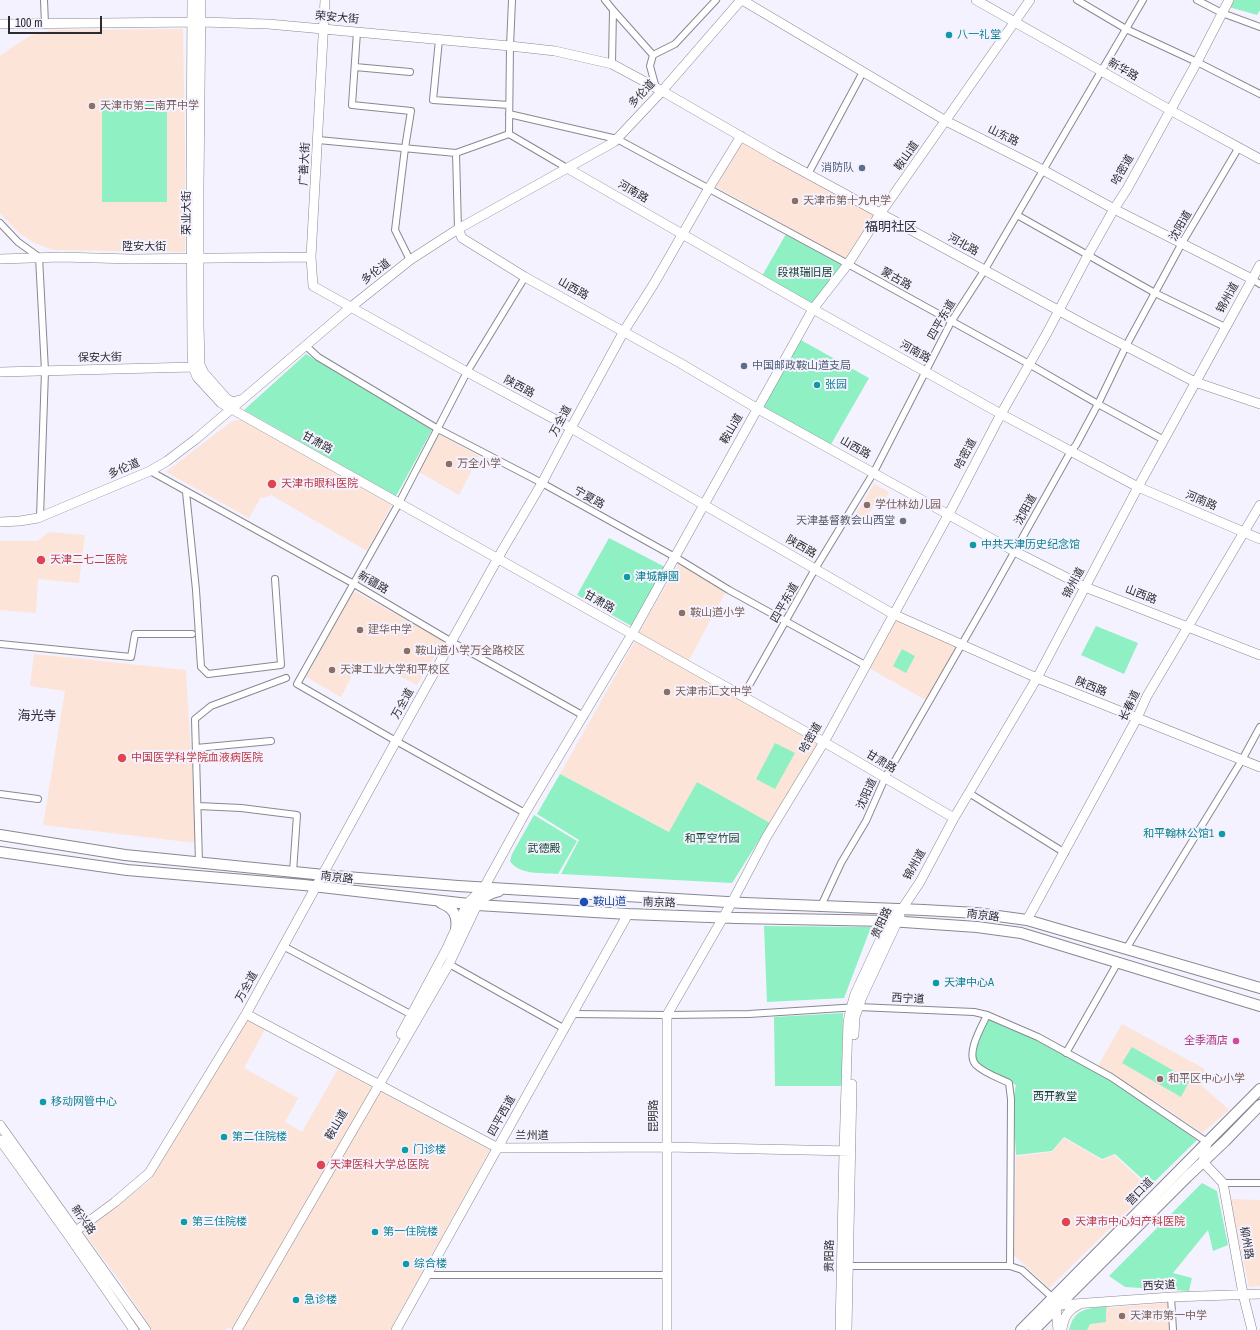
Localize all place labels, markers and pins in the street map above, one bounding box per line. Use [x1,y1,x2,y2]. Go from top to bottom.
place label: 八一礼堂 [957,28,1001,42]
marker: 八一礼堂 [944,30,954,40]
place label: 天津市第二南开中学 [100,99,199,113]
marker: 天津市第二南开中学 [87,101,97,111]
place label: 消防队 [821,161,854,175]
marker: 消防队 [857,163,867,173]
place label: 天津市第十九中学 [803,194,891,208]
marker: 天津市第十九中学 [790,196,800,206]
place label: 中国邮政鞍山道支局 [752,359,851,373]
marker: 中国邮政鞍山道支局 [739,361,749,371]
place label: 张园 [825,378,847,392]
marker: 张园 [812,380,822,390]
place label: 万全小学 [457,457,501,471]
marker: 万全小学 [444,459,454,469]
place label: 天津市眼科医院 [281,477,358,491]
marker: 天津市眼科医院 [266,478,278,490]
place label: 学仕林幼儿园 [875,498,941,512]
marker: 学仕林幼儿园 [862,500,872,510]
place label: 天津基督教会山西堂 [796,514,895,528]
marker: 天津基督教会山西堂 [898,516,908,526]
place label: 中共天津历史纪念馆 [981,538,1080,552]
marker: 中共天津历史纪念馆 [968,540,978,550]
place label: 天津二七二医院 [50,553,127,567]
marker: 天津二七二医院 [35,554,47,566]
place label: 津城靜園 [635,570,679,584]
marker: 津城靜園 [622,572,632,582]
place label: 鞍山道小学 [690,606,745,620]
marker: 鞍山道小学 [677,608,687,618]
place label: 建华中学 [368,623,412,637]
marker: 建华中学 [355,625,365,635]
place label: 鞍山道小学万全路校区 [415,644,525,658]
marker: 鞍山道小学万全路校区 [402,646,412,656]
place label: 天津工业大学和平校区 [340,663,450,677]
marker: 天津工业大学和平校区 [327,665,337,675]
place label: 天津市汇文中学 [675,685,752,699]
marker: 天津市汇文中学 [662,687,672,697]
place label: 中国医学科学院血液病医院 [131,751,263,765]
marker: 中国医学科学院血液病医院 [116,752,128,764]
place label: 和平翰林公馆1 [1143,827,1214,841]
marker: 和平翰林公馆1 [1217,829,1227,839]
place label: 鞍山道 [593,895,626,909]
marker: 鞍山道 [578,896,590,908]
place label: 天津中心A [944,976,994,990]
marker: 天津中心A [931,978,941,988]
place label: 全季酒店 [1184,1034,1228,1048]
marker: 全季酒店 [1231,1036,1241,1046]
place label: 和平区中心小学 [1168,1072,1245,1086]
marker: 和平区中心小学 [1155,1074,1165,1084]
place label: 移动网管中心 [51,1095,117,1109]
marker: 移动网管中心 [38,1097,48,1107]
place label: 第二住院楼 [232,1130,287,1144]
marker: 第二住院楼 [219,1132,229,1142]
place label: 门诊楼 [413,1143,446,1157]
marker: 门诊楼 [400,1145,410,1155]
place label: 天津医科大学总医院 [330,1158,429,1172]
marker: 天津医科大学总医院 [315,1159,327,1171]
place label: 第三住院楼 [192,1215,247,1229]
place label: 天津市中心妇产科医院 [1075,1215,1185,1229]
marker: 天津市中心妇产科医院 [1060,1216,1072,1228]
marker: 第三住院楼 [179,1217,189,1227]
place label: 第一住院楼 [383,1225,438,1239]
marker: 第一住院楼 [370,1227,380,1237]
place label: 综合楼 [414,1257,447,1271]
marker: 综合楼 [401,1259,411,1269]
place label: 急诊楼 [304,1293,337,1307]
marker: 急诊楼 [291,1295,301,1305]
place label: 天津市第一中学 [1130,1309,1207,1323]
marker: 天津市第一中学 [1117,1311,1127,1321]

